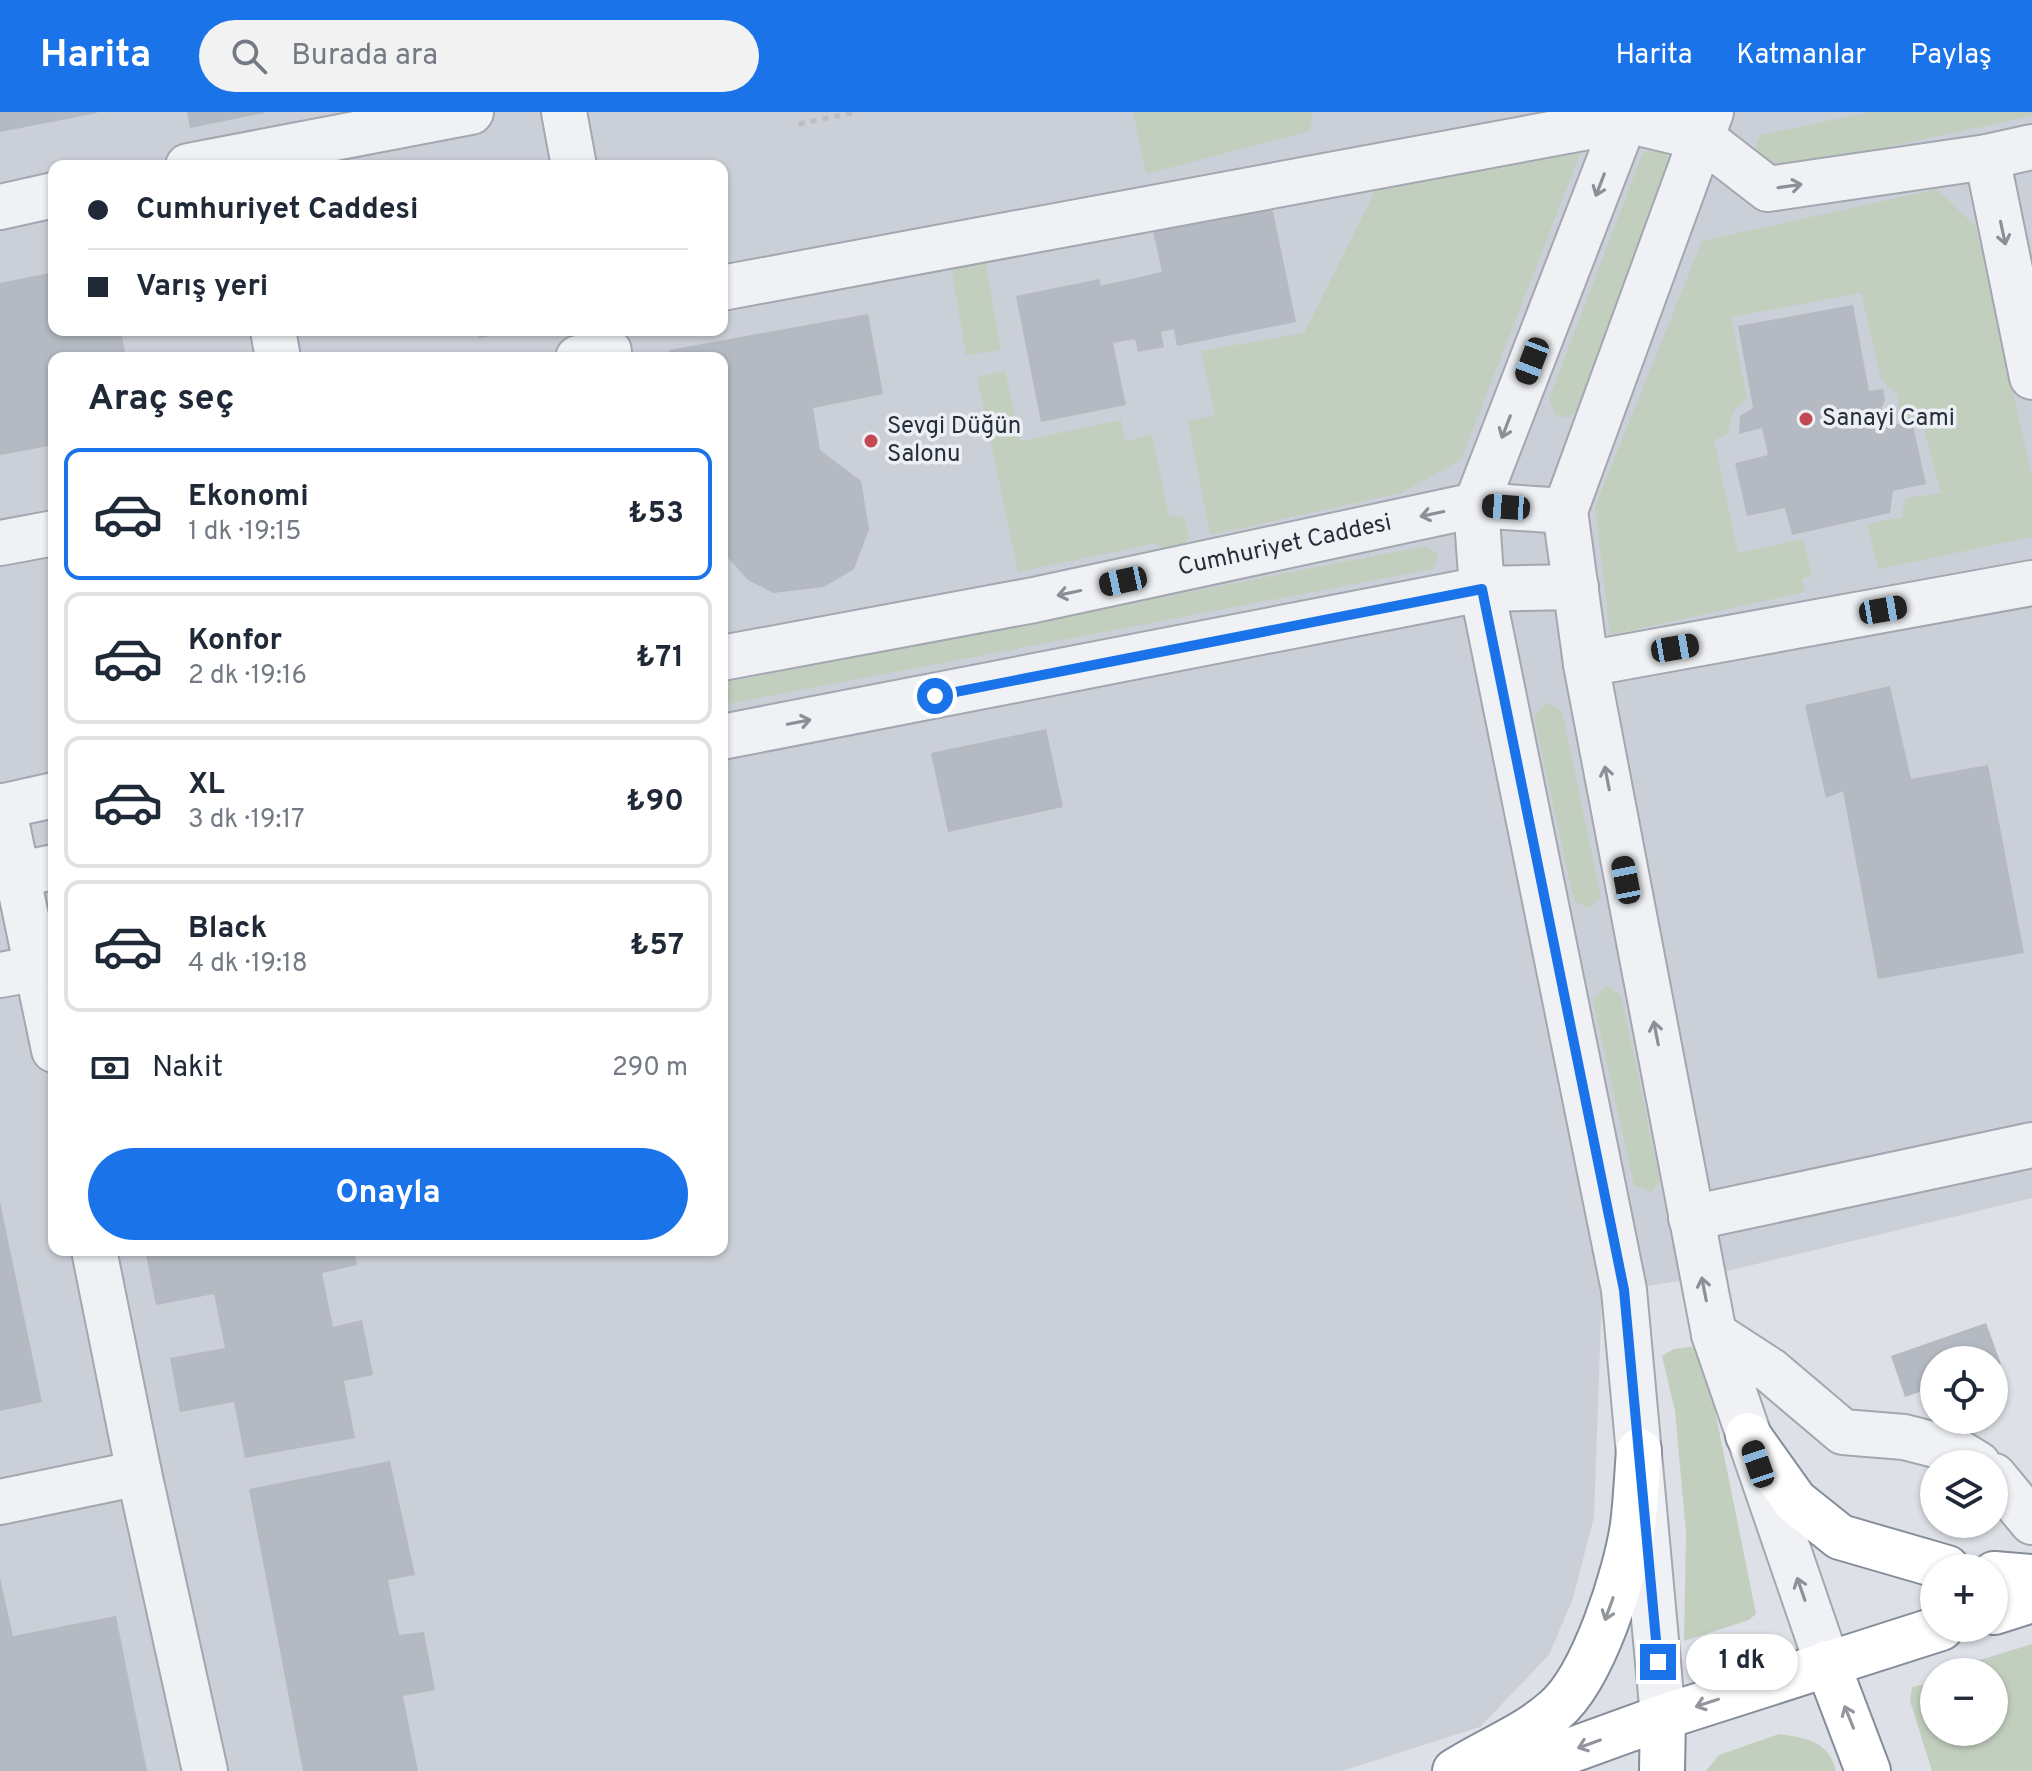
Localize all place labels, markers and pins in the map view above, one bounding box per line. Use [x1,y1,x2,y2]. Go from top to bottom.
place label: Sanayi Cami [1822,404,1955,434]
marker: Sanayi Cami [1797,410,1815,428]
place label: Sevgi Düğün Salonu [887,412,1021,470]
marker: Sevgi Düğün Salonu [862,432,880,450]

